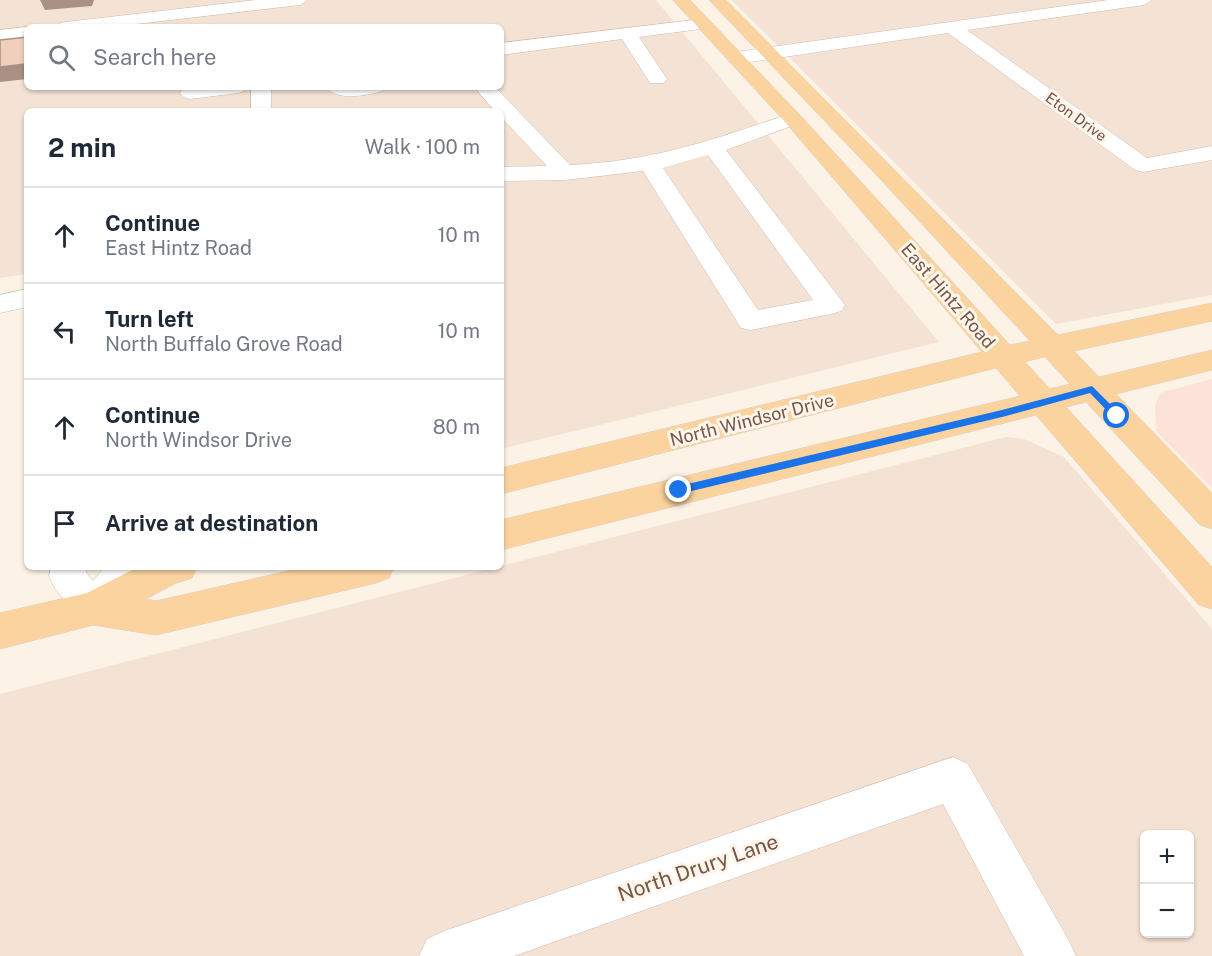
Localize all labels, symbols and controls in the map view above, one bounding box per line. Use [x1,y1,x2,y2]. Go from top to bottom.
search box [24,24,504,90]
icon: search [45,41,78,74]
text: Search here [93,44,217,70]
street label: Eton Drive [1042,89,1110,144]
text: 2 min [48,132,116,163]
text: Walk · 100 m [365,135,480,159]
text: Continue [105,210,200,236]
icon: ahead [48,219,81,252]
text: 10 m [437,223,480,247]
text: East Hintz Road [105,236,252,260]
street label: East Hintz Road [897,239,1000,352]
text: Turn left [105,306,194,332]
icon: left [48,315,81,348]
text: 10 m [437,319,480,343]
text: North Buffalo Grove Road [105,332,343,356]
street label: North Windsor Drive [668,389,836,450]
text: Continue [105,402,200,428]
route start [1103,402,1129,428]
icon: ahead [48,411,81,444]
text: 80 m [433,415,480,439]
text: North Windsor Drive [105,428,292,452]
route end [665,476,691,502]
icon: arrive [48,507,81,540]
text: Arrive at destination [105,510,318,536]
street label: North Drury Lane [614,828,781,907]
map controls [1140,830,1194,938]
button: + [1140,830,1194,884]
button: − [1140,884,1194,938]

